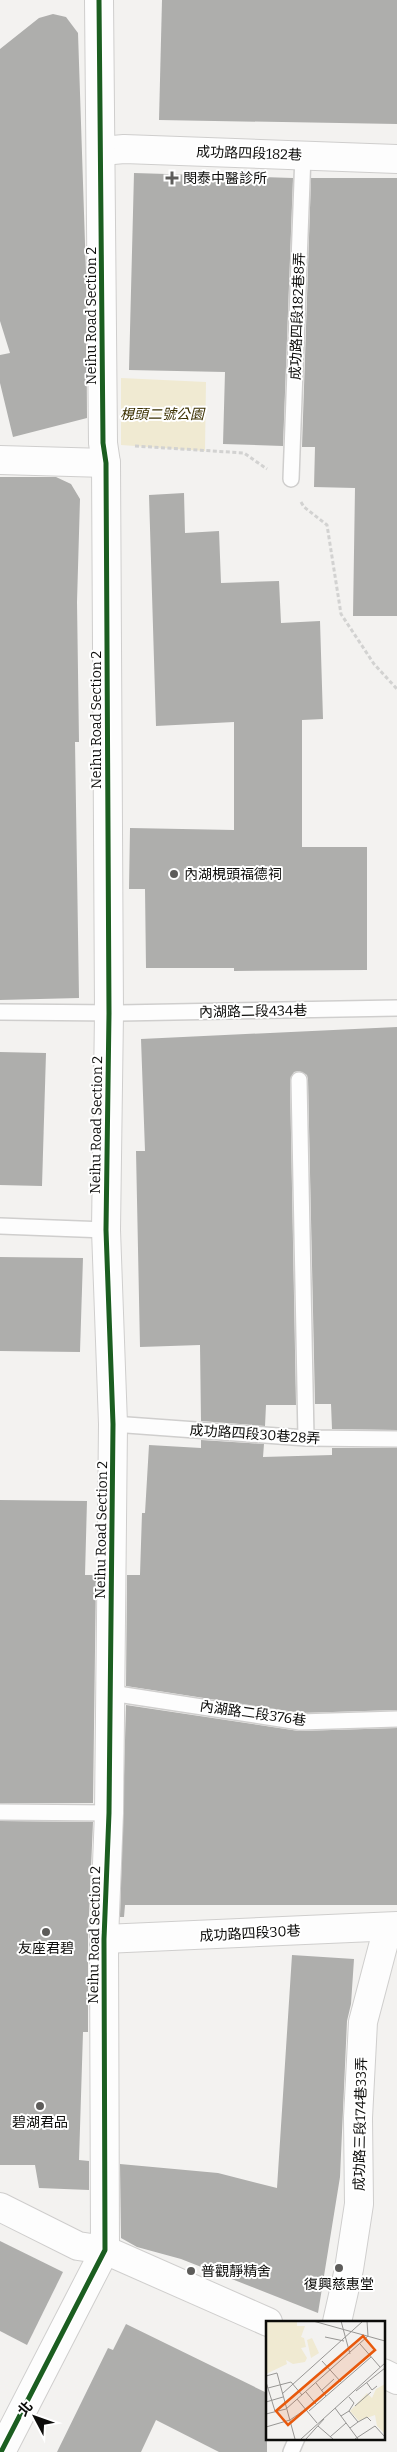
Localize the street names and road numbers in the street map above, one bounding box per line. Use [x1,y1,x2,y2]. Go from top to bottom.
street label: 成功路四段182巷 [196,143,302,164]
street label: Neihu Road Section 2 [83,247,100,385]
street label: 成功路四段182巷8弄 [287,252,308,380]
street label: Neihu Road Section 2 [88,651,105,789]
street label: 內湖路二段434巷 [199,1002,307,1021]
street label: Neihu Road Section 2 [87,1056,106,1194]
street label: 成功路四段30巷28弄 [189,1421,321,1448]
street label: Neihu Road Section 2 [92,1461,111,1599]
street label: 內湖路二段376巷 [199,1698,307,1729]
street label: Neihu Road Section 2 [85,1866,104,2004]
street label: 成功路四段30巷 [199,1922,301,1945]
street label: 成功路三段174巷33弄 [351,2057,370,2191]

